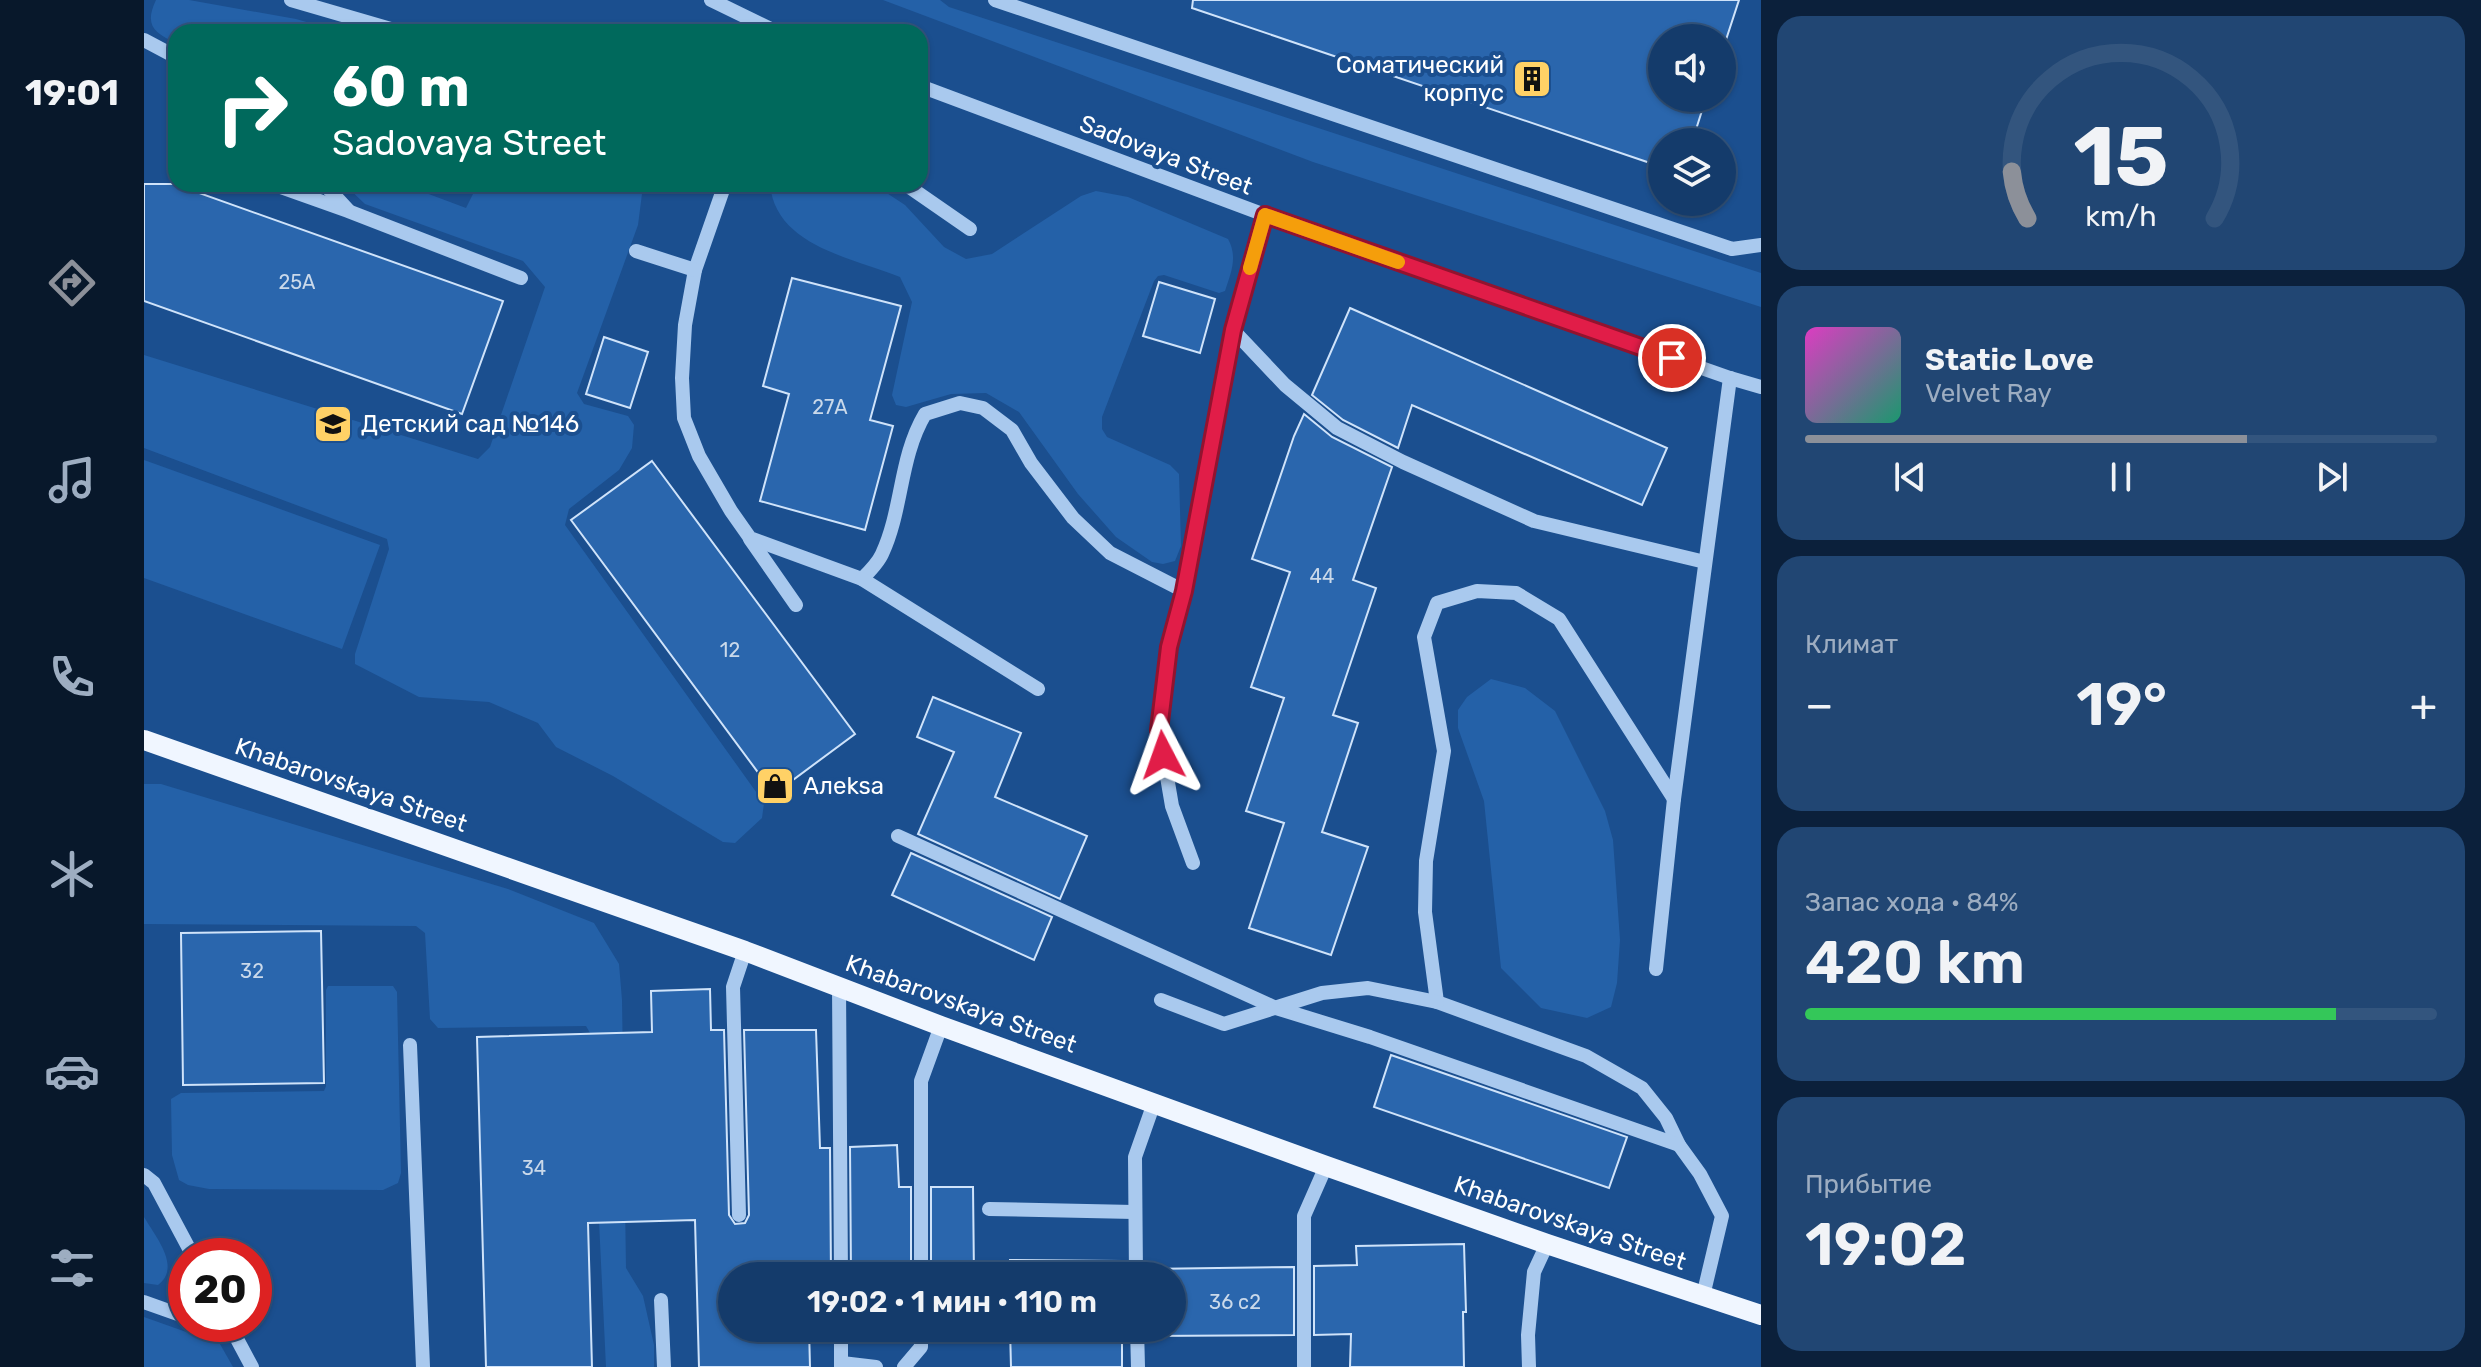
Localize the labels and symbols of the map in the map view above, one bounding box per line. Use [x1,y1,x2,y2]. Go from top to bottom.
place label: Соматический корпус [1336,51,1504,107]
building icon: Соматический корпус [1511,58,1553,100]
street label: Sadovaya Street [1076,109,1256,201]
house number: 25А [278,270,316,294]
pin [1638,324,1706,392]
house number: 27А [812,395,848,419]
school or university icon: Детский сад №146 [312,403,354,445]
place label: Детский сад №146 [361,410,579,438]
house number: 44 [1310,564,1334,588]
house number: 12 [720,638,740,662]
position arrow [1121,713,1205,797]
street label: Khabarovskaya Street [231,732,471,838]
shop icon: Алеksa [754,765,796,807]
place label: Алеksa [803,772,884,800]
street label: Khabarovskaya Street [842,949,1080,1059]
house number: 32 [240,959,264,983]
house number: 34 [522,1156,546,1180]
street label: Khabarovskaya Street [1450,1170,1690,1276]
speed limit sign: 20 [168,1238,272,1342]
house number: 36 с2 [1209,1290,1261,1314]

